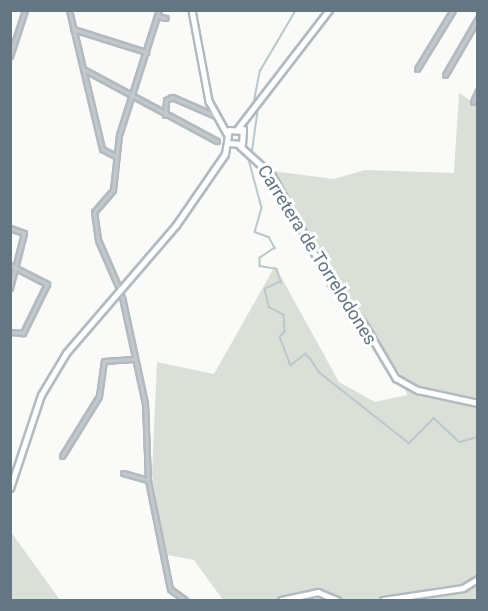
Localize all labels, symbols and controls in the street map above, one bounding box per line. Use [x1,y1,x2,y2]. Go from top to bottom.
street label: Carretera de Torrelodones [253,161,381,349]

